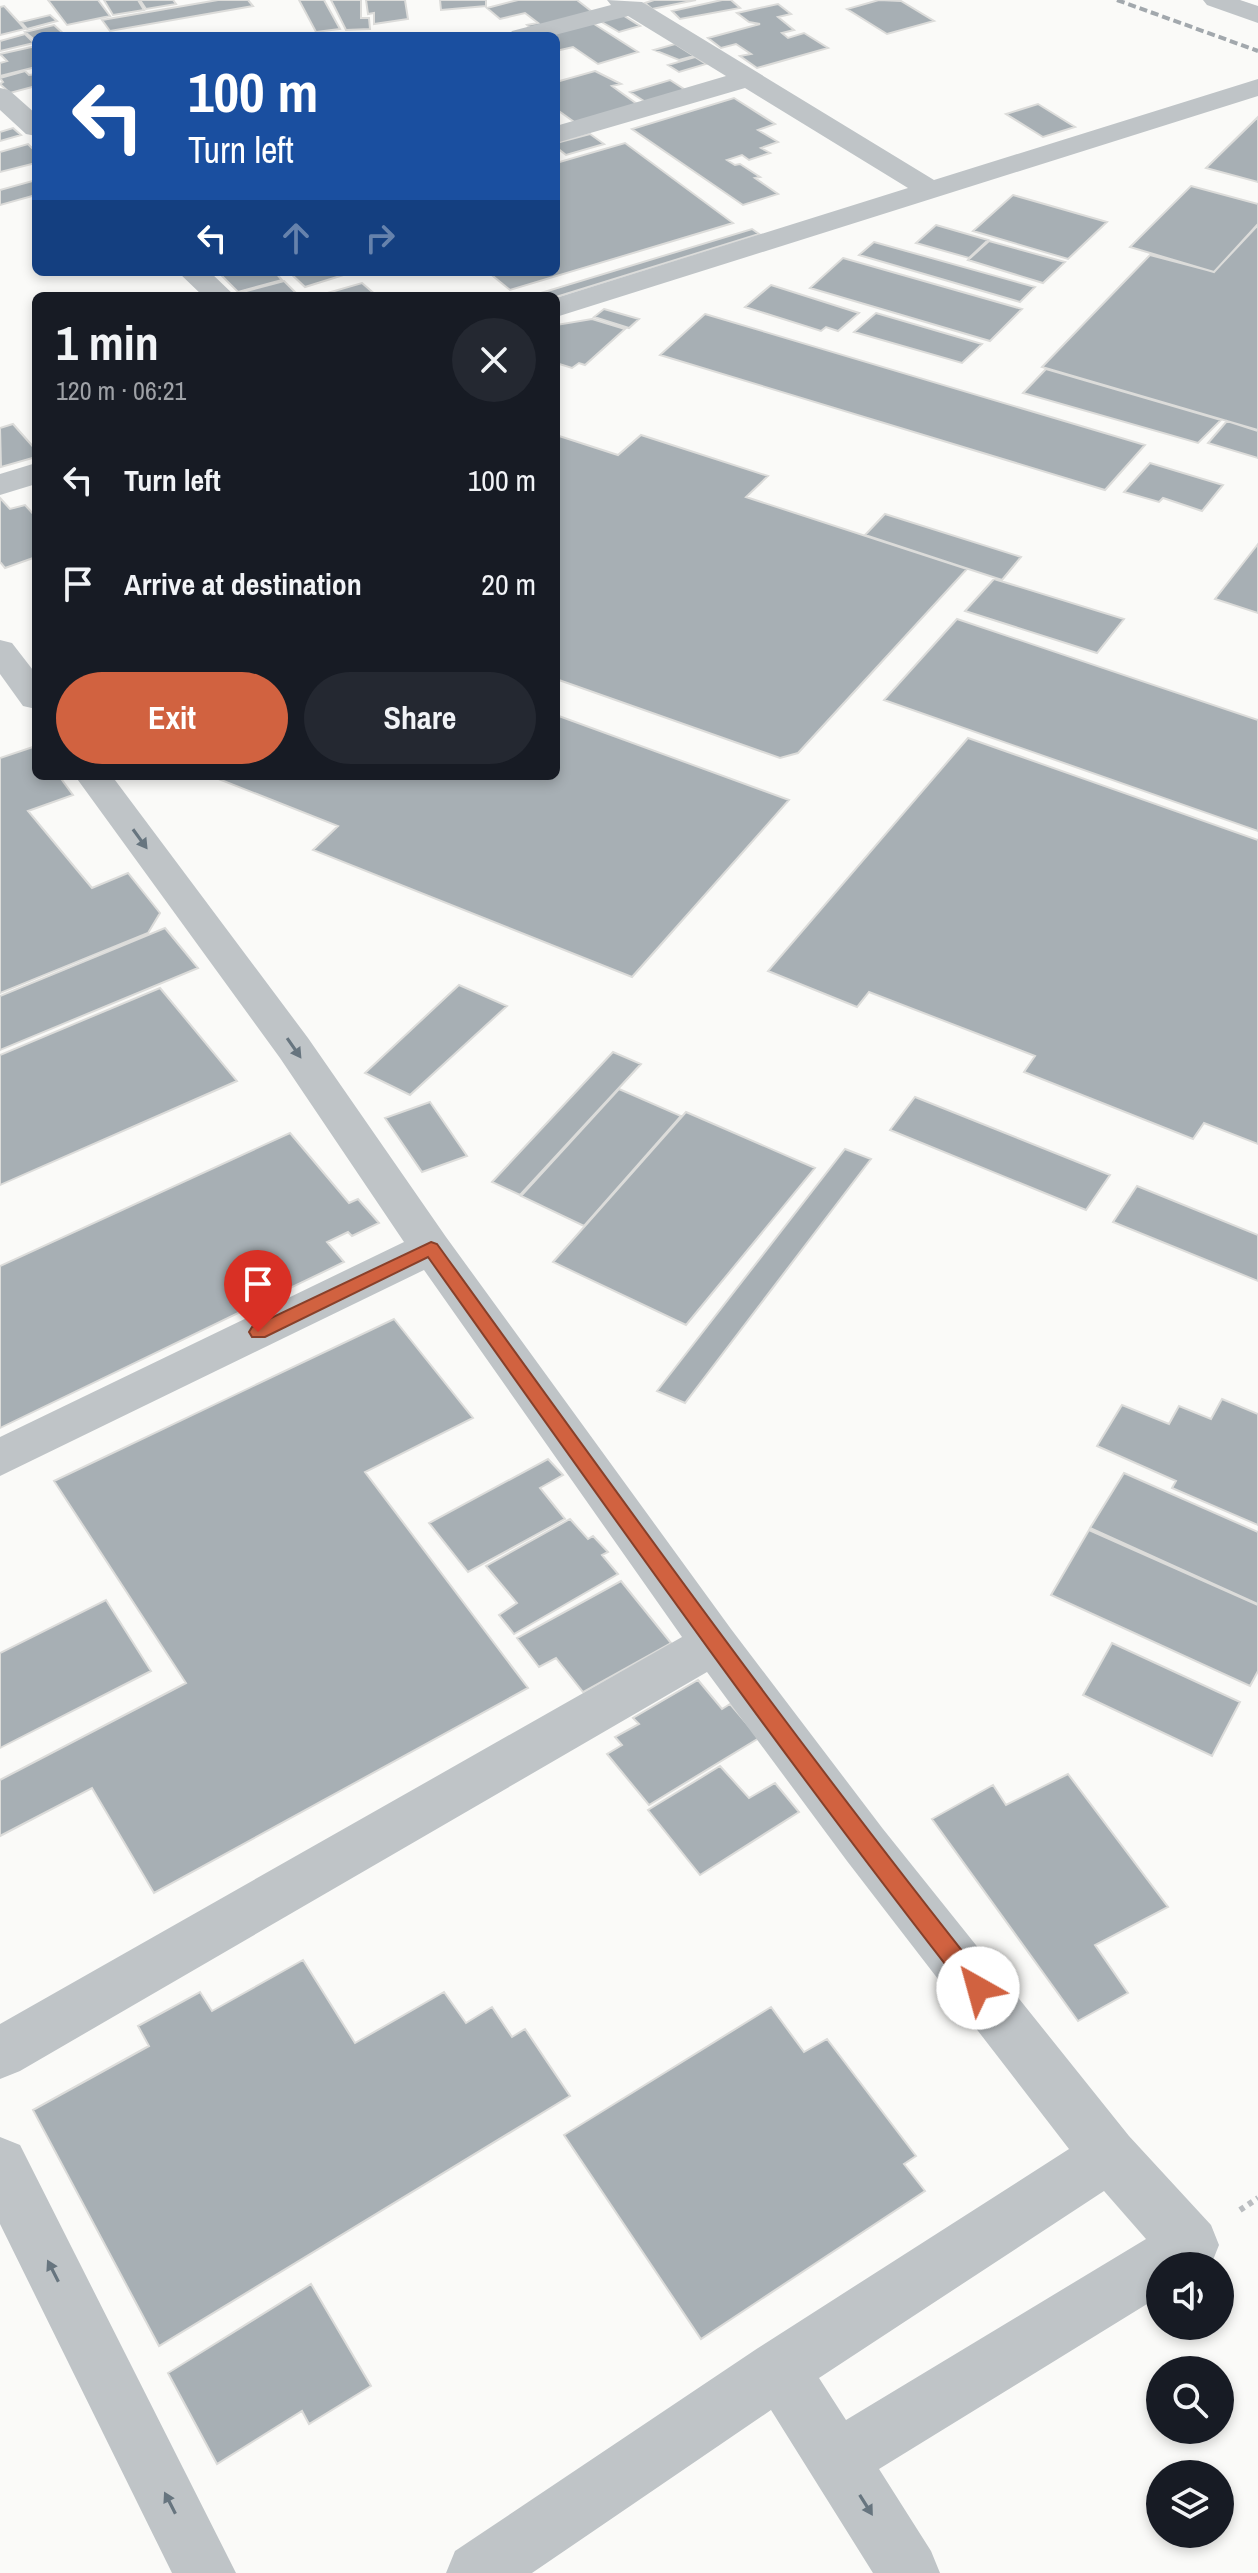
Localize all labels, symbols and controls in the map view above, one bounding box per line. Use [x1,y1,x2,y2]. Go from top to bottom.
text: 100 m [188,54,318,129]
icon: left [56,64,160,168]
text: Turn left [188,126,294,174]
icon: left [190,216,234,260]
icon: ahead [274,216,318,260]
icon: right [358,216,402,260]
text: 1 min [56,310,159,375]
button: close [452,318,536,402]
text: 120 m · 06:21 [56,373,186,408]
icon: left [56,458,100,502]
text: Turn left [124,460,221,500]
text: 100 m [468,460,536,500]
icon: arrive [56,562,100,606]
text: Arrive at destination [124,564,362,604]
text: 20 m [481,564,536,604]
button: Exit [56,672,288,764]
button: Share [304,672,536,764]
one-way arrow [131,828,147,849]
one-way arrow [286,1037,302,1059]
pin [224,1250,292,1332]
icon: arrive [236,1262,280,1306]
position arrow [936,1946,1020,2030]
map controls [1146,2252,1234,2548]
button: sound [1146,2252,1234,2340]
one-way arrow [47,2259,60,2282]
button: search [1146,2356,1234,2444]
button: layers [1146,2460,1234,2548]
one-way arrow [163,2492,177,2515]
one-way arrow [858,2495,873,2516]

